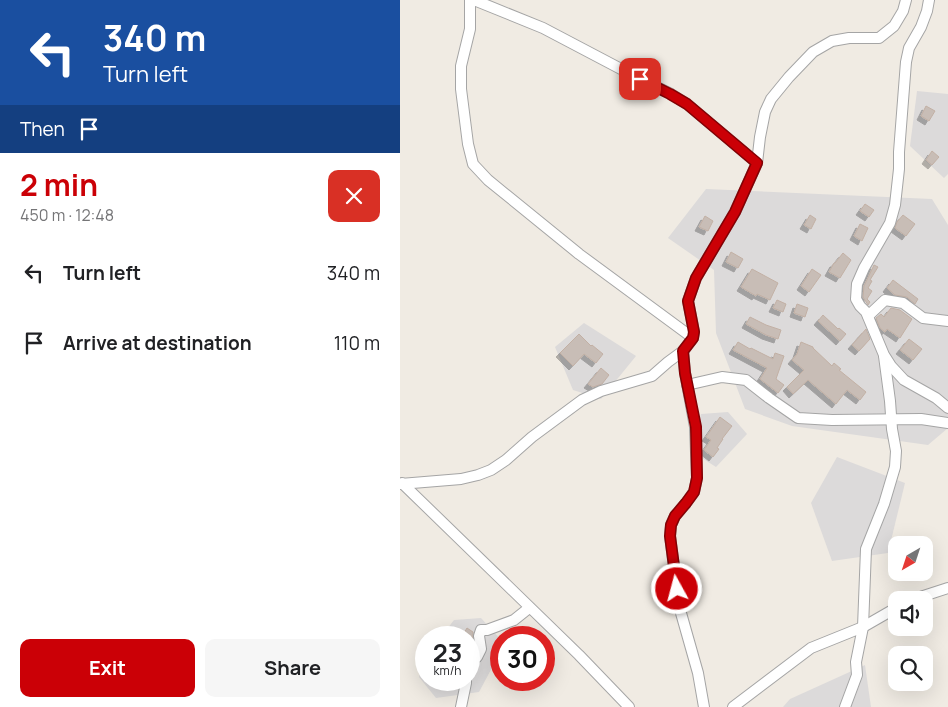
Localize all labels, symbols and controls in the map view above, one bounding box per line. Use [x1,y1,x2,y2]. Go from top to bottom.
text: 340 m [103,14,206,62]
icon: left [20,20,85,85]
pin [619,58,661,100]
text: Turn left [103,59,188,89]
icon: arrive [626,65,654,93]
icon: arrive [75,115,103,143]
text: Then [20,116,65,142]
text: 2 min [20,164,98,205]
button: close [328,170,380,222]
text: 450 m · 12:48 [20,204,114,226]
icon: left [20,259,48,287]
text: Turn left [63,260,141,286]
text: 340 m [327,260,380,286]
icon: arrive [20,329,48,357]
text: Arrive at destination [63,330,252,356]
text: 110 m [334,330,380,356]
north arrow [888,536,932,581]
map controls [888,536,933,691]
position arrow [650,562,702,614]
button: sound [888,591,933,636]
speed limit sign: 30 [490,626,555,691]
text: 23 [433,635,462,670]
button: Exit [20,639,195,697]
button: Share [205,639,380,697]
button: search [888,646,933,691]
text: km/h [434,662,461,679]

